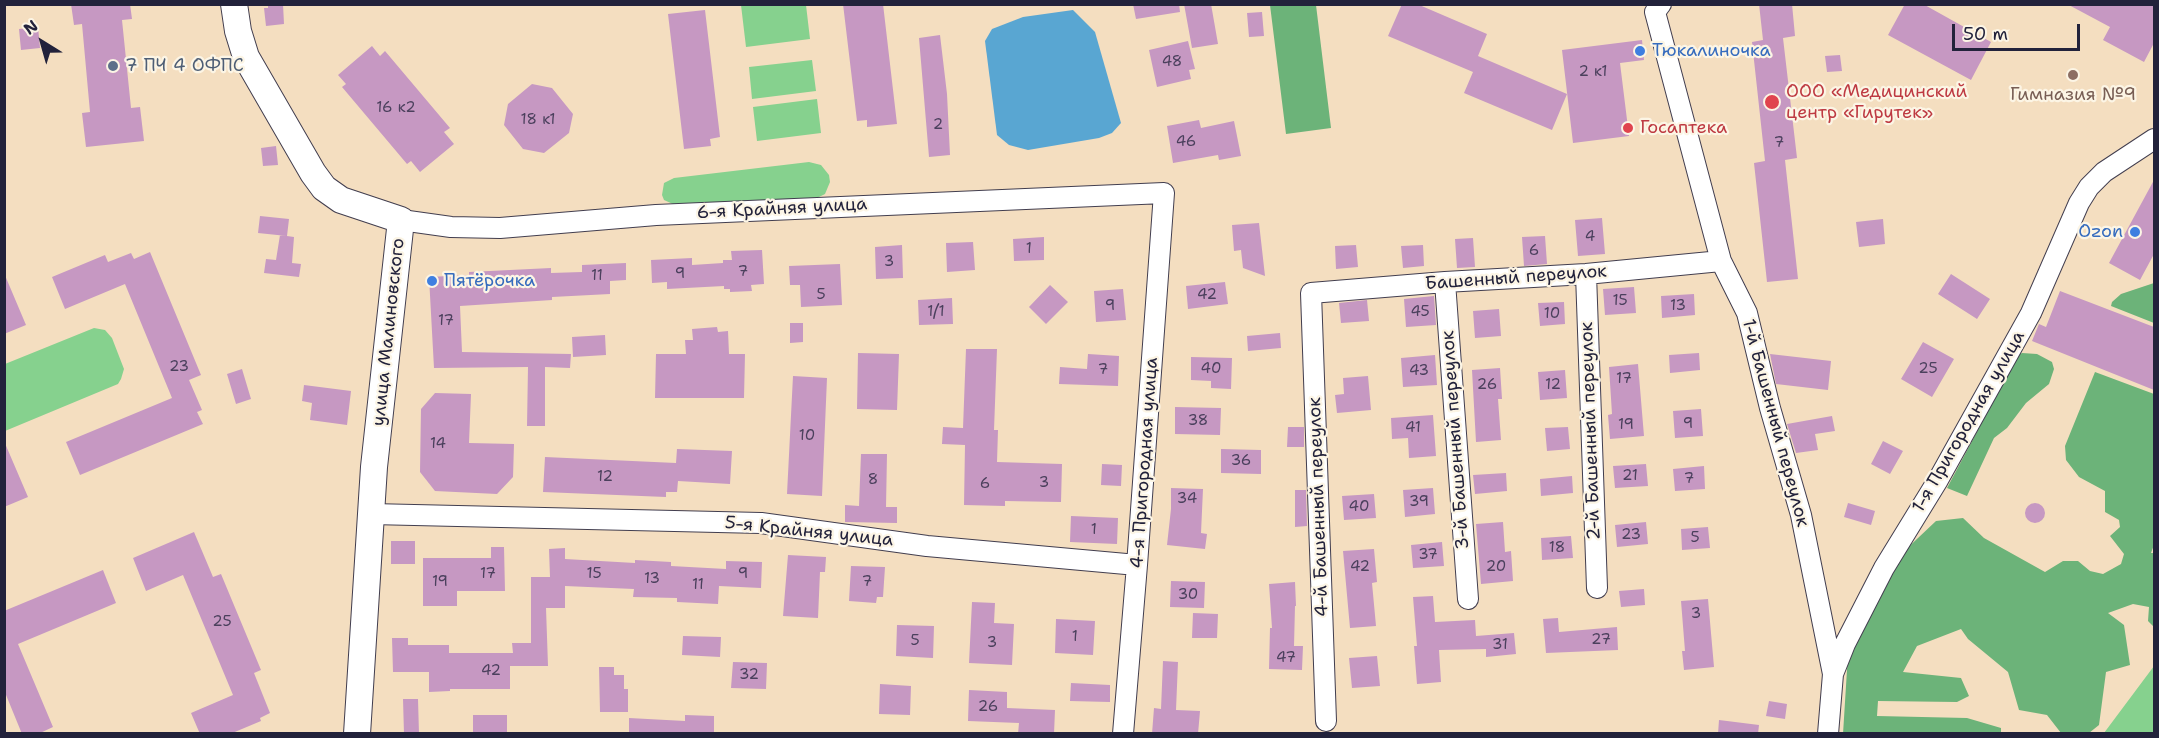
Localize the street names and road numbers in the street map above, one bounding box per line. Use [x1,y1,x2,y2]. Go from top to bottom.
street label: 6-я Крайняя улица [696,194,868,224]
street label: улица Малиновского [368,237,410,427]
street label: Башенный переулок [1424,261,1608,295]
street label: 1-й Башенный переулок [1737,317,1813,529]
street label: 2-й Башенный переулок [1576,321,1606,541]
street label: 1-я Пригородная улица [1908,327,2030,517]
street label: 3-й Башенный переулок [1438,330,1474,550]
street label: 4-я Пригородная улица [1127,357,1163,569]
street label: 4-й Башенный переулок [1304,397,1334,617]
street label: 5-я Крайняя улица [724,512,894,552]

